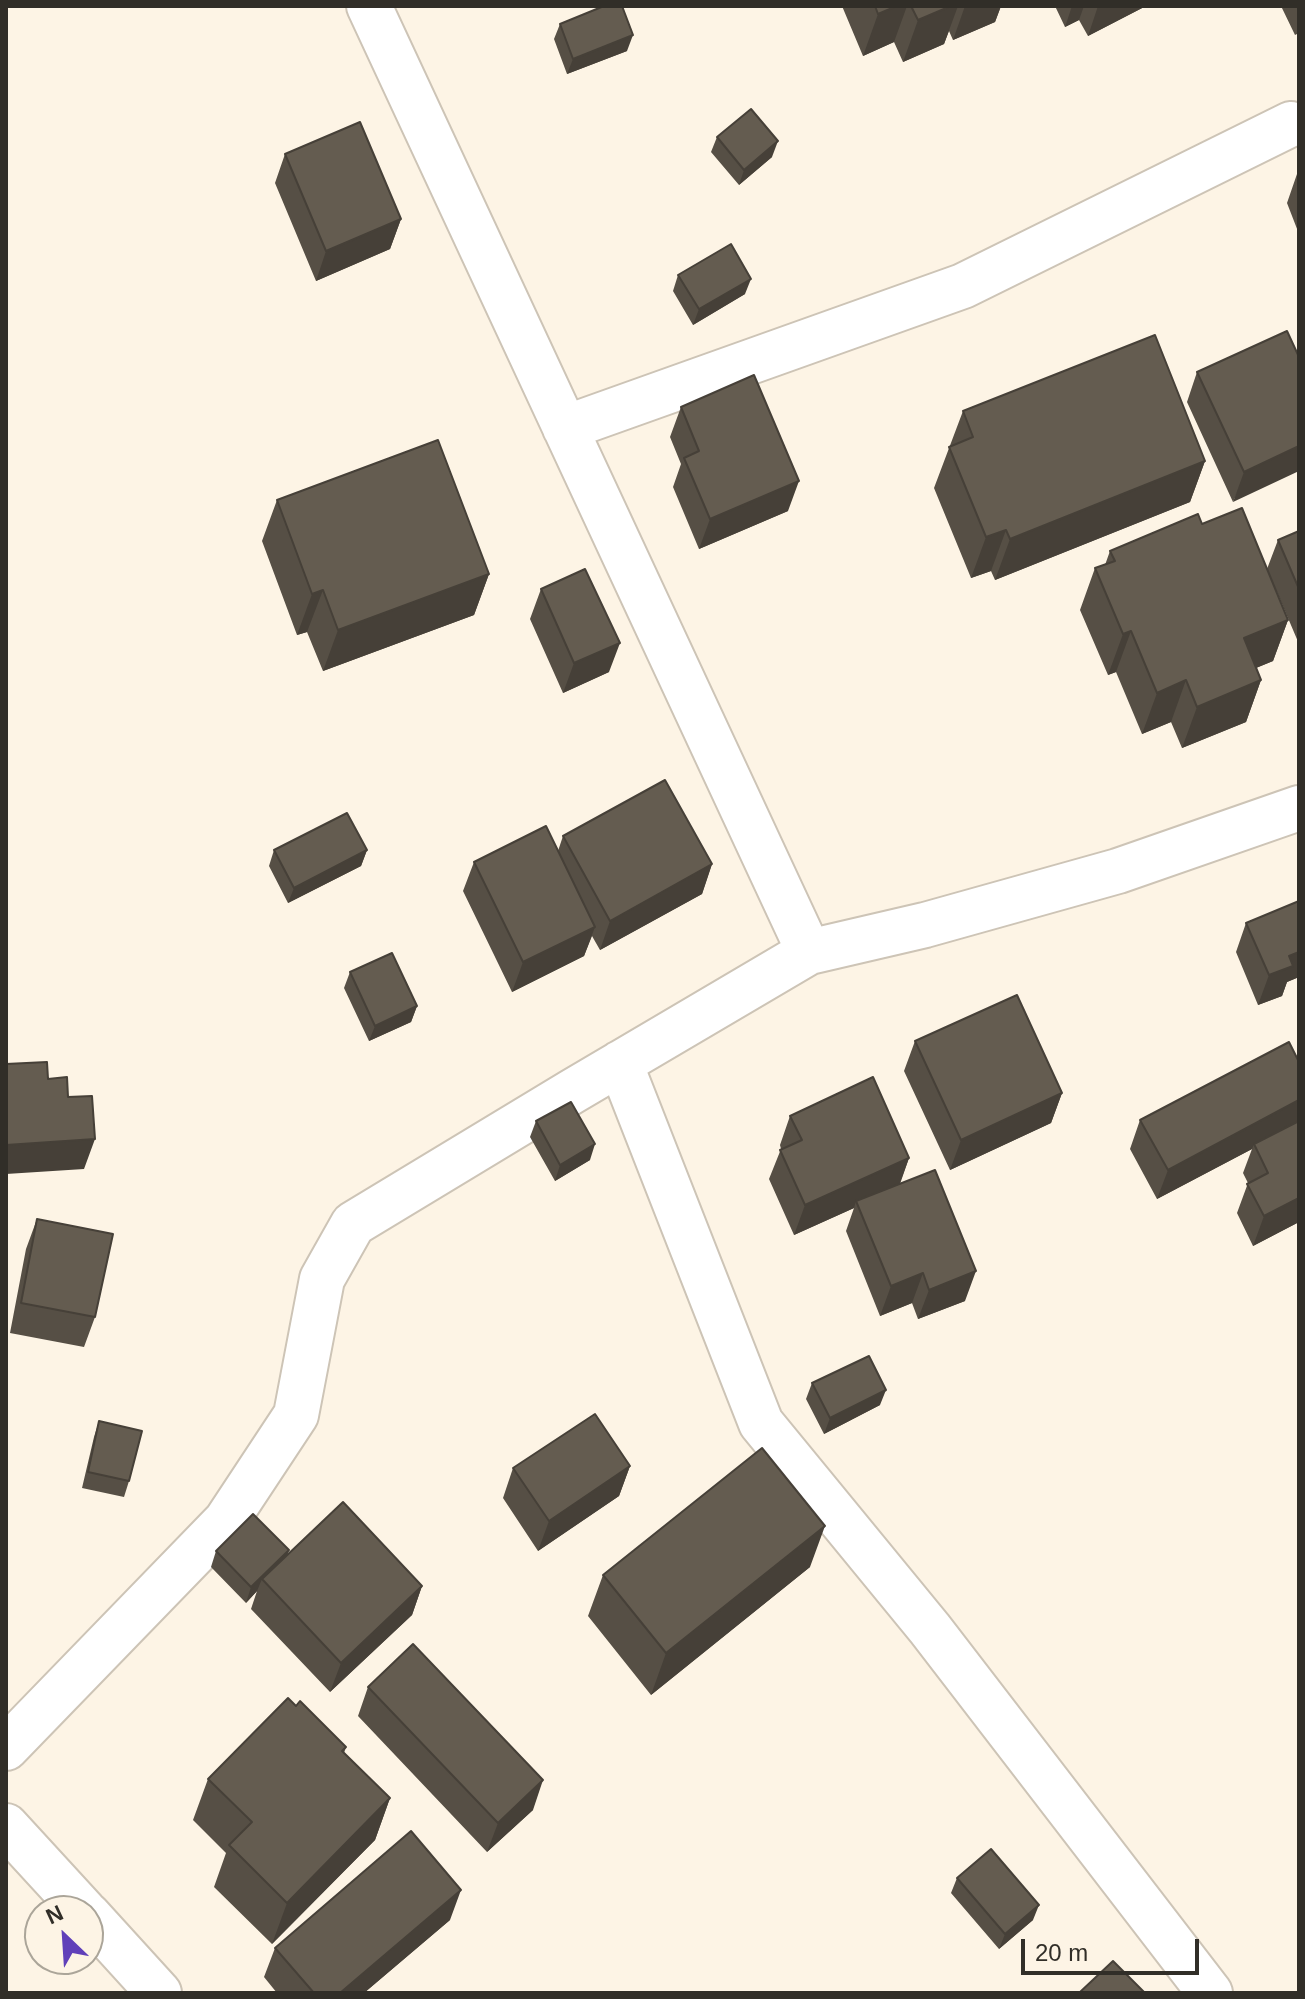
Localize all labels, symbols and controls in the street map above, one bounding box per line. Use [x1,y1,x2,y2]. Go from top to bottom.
north arrow [24,1895,104,1975]
text: N [42,1900,67,1929]
scale bar [1025,1923,1203,1973]
text: 20 m [1035,1939,1088,1966]

